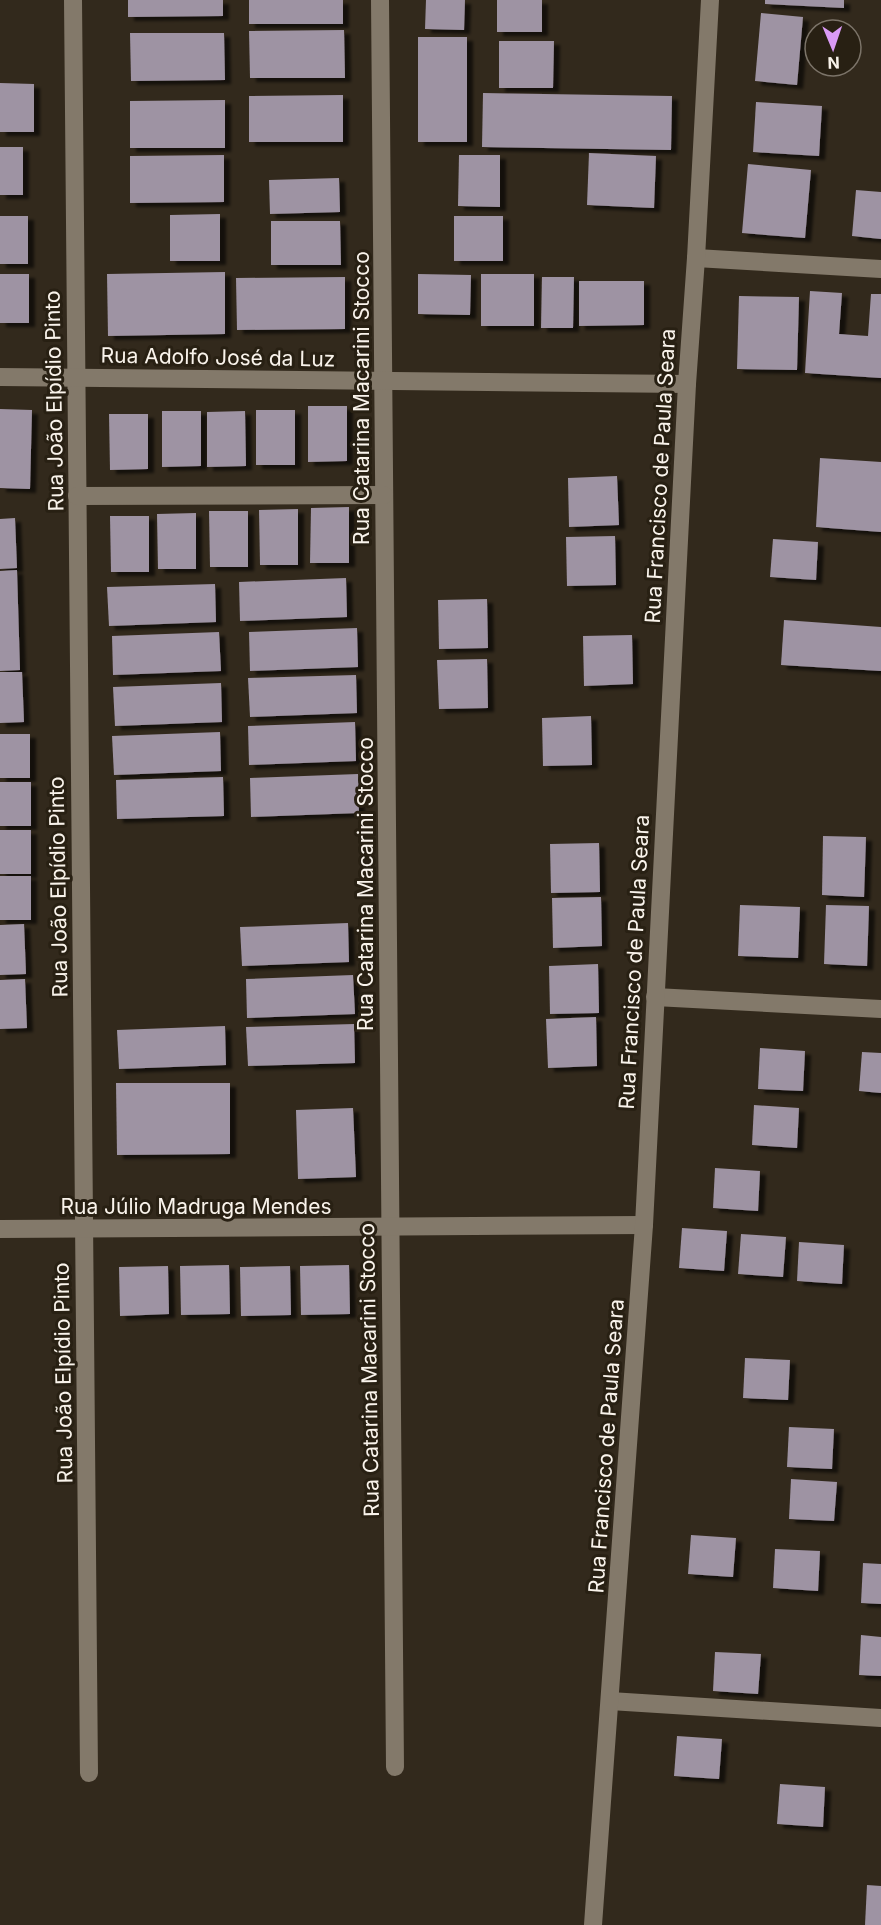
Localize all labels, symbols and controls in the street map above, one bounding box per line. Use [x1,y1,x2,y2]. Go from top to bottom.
north arrow [803,18,863,78]
text: N [827,53,840,73]
street label: Rua Catarina Macarini Stocco [349,251,374,545]
street label: Rua João Elpídio Pinto [40,290,68,512]
street label: Rua Francisco de Paula Seara [640,328,680,624]
street label: Rua Adolfo José da Luz [101,342,335,372]
street label: Rua Catarina Macarini Stocco [353,737,378,1031]
street label: Rua João Elpídio Pinto [44,776,72,998]
street label: Rua Francisco de Paula Seara [614,814,654,1110]
street label: Rua Júlio Madruga Mendes [60,1194,332,1219]
street label: Rua Catarina Macarini Stocco [354,1223,384,1517]
street label: Rua João Elpídio Pinto [49,1262,77,1484]
street label: Rua Francisco de Paula Seara [583,1298,629,1594]

